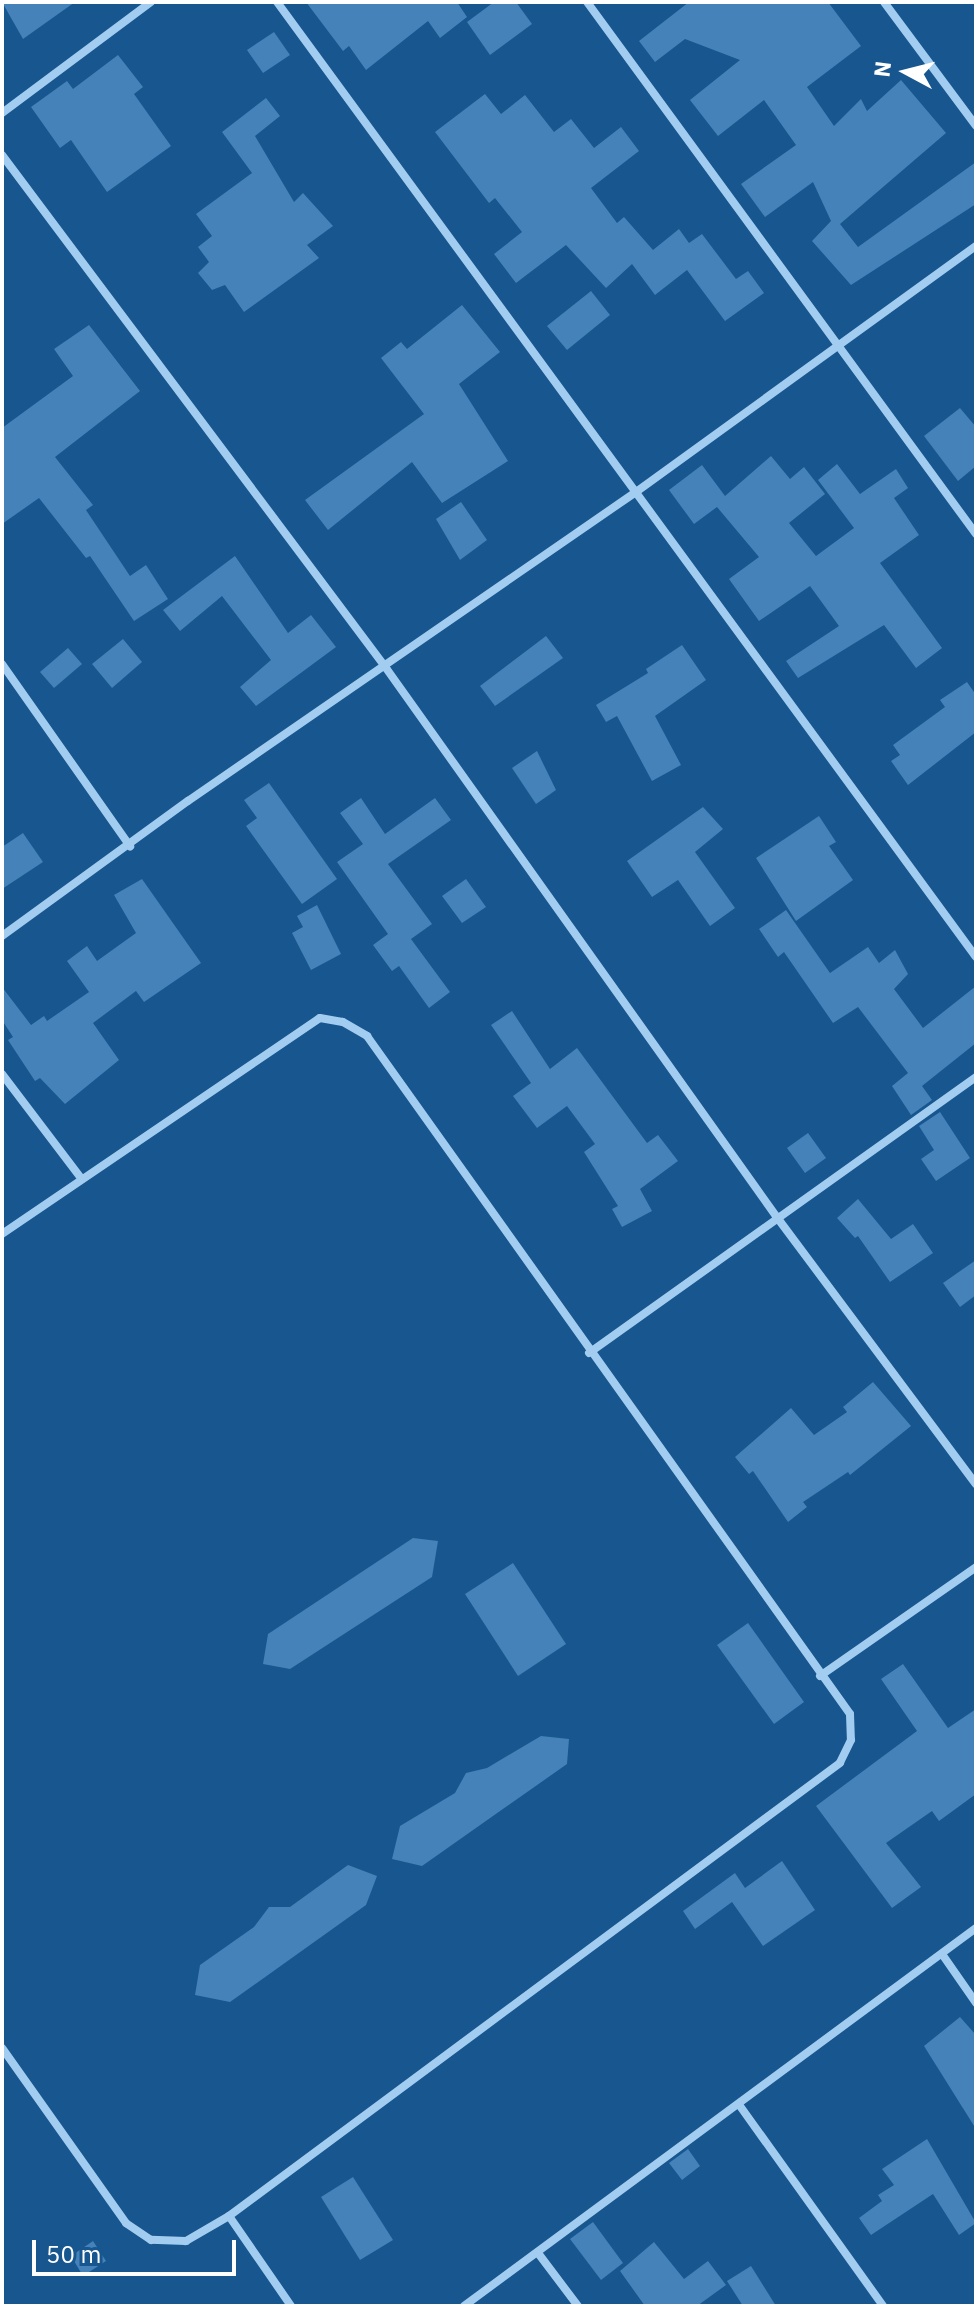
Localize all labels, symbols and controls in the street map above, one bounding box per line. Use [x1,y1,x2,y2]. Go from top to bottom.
north arrow [866,32,946,112]
text: N [866,59,897,79]
scale bar [36,2224,240,2274]
text: 50 m [46,2238,101,2270]

